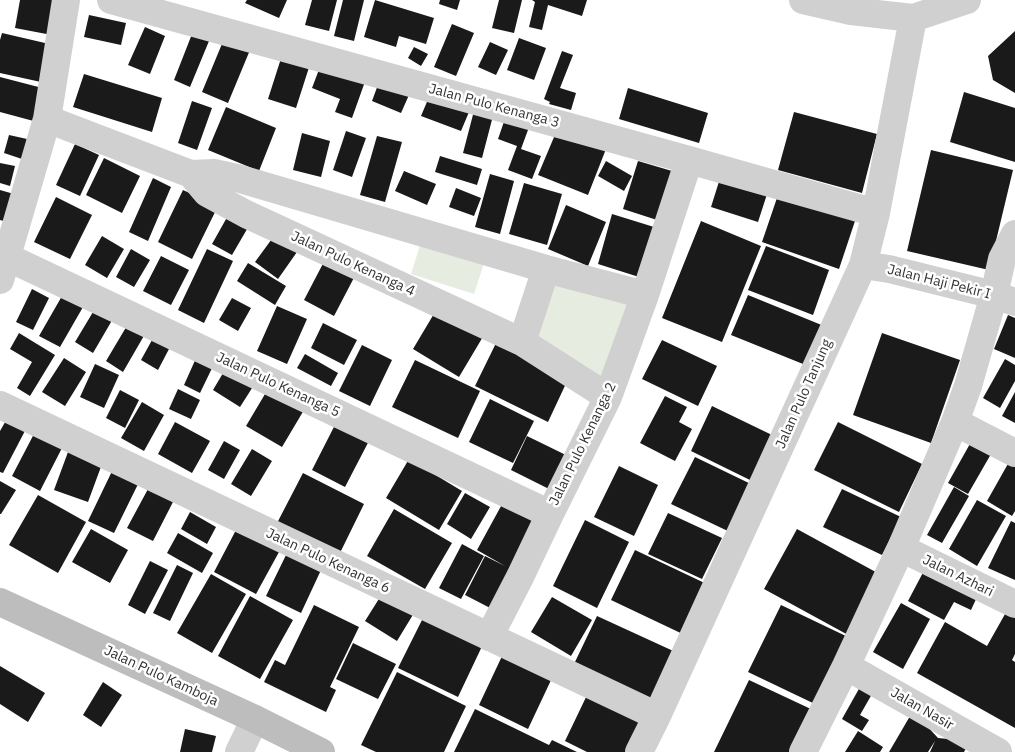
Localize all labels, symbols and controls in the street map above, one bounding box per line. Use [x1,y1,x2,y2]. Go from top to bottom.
street label: Jalan Pulo Kenanga 3 [427,80,561,132]
street label: Jalan Pulo Kenanga 4 [288,228,418,300]
street label: Jalan Haji Pekir I [886,261,992,303]
street label: Jalan Pulo Tanjung [772,337,836,451]
street label: Jalan Pulo Kenanga 5 [213,349,343,421]
street label: Jalan Pulo Kenanga 2 [546,380,620,508]
street label: Jalan Pulo Kenanga 6 [263,525,393,597]
street label: Jalan Azhari [920,552,996,600]
street label: Jalan Pulo Kamboja [101,642,221,710]
street label: Jalan Nasir [887,684,957,734]

